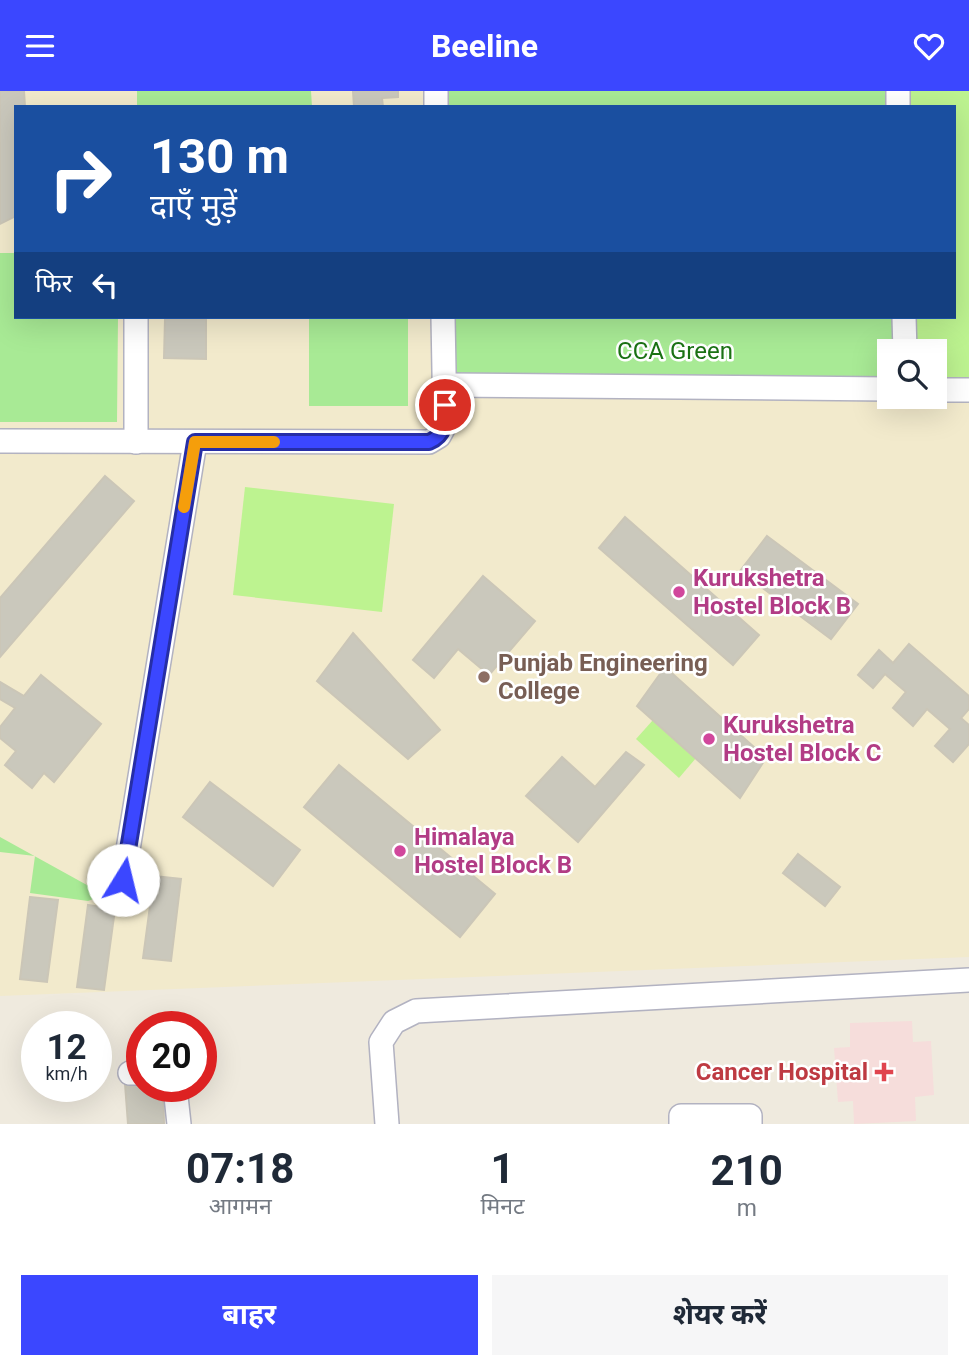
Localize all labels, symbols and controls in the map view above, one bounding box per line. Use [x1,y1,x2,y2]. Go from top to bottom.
icon: menu [21,27,59,65]
text: Beeline [431,27,538,65]
icon: heart [910,27,948,65]
text: 130 m [150,128,289,185]
icon: right [35,133,126,224]
text: दाएँ मुड़ें [150,187,237,225]
icon: left [86,266,124,304]
text: फिर [35,268,72,298]
park label: CCA Green [617,337,733,365]
map controls [877,339,947,409]
button: search [877,339,947,409]
pin [415,375,475,435]
icon: arrive [426,386,464,424]
place label: Kurukshetra Hostel Block B [693,564,851,620]
marker: Kurukshetra Hostel Block B [671,584,687,600]
place label: Punjab Engineering College [498,649,708,705]
marker: Punjab Engineering College [476,669,492,685]
place label: Kurukshetra Hostel Block C [723,711,881,767]
marker: Kurukshetra Hostel Block C [701,731,717,747]
place label: Himalaya Hostel Block B [414,823,572,879]
position arrow [86,843,160,917]
marker: Himalaya Hostel Block B [392,843,408,859]
speed limit sign: 20 [126,1011,217,1102]
text: 12 [46,1027,87,1068]
place label: Cancer Hospital [696,1058,868,1086]
marker: Cancer Hospital [874,1062,894,1082]
text: km/h [45,1063,88,1084]
text: 07:18 [186,1144,294,1193]
text: 1 [490,1144,515,1193]
text: 210 [711,1146,783,1195]
text: आगमन [209,1193,272,1220]
text: मिनट [480,1193,525,1220]
text: m [737,1195,757,1222]
button: बाहर [21,1275,478,1355]
button: शेयर करें [492,1275,948,1355]

